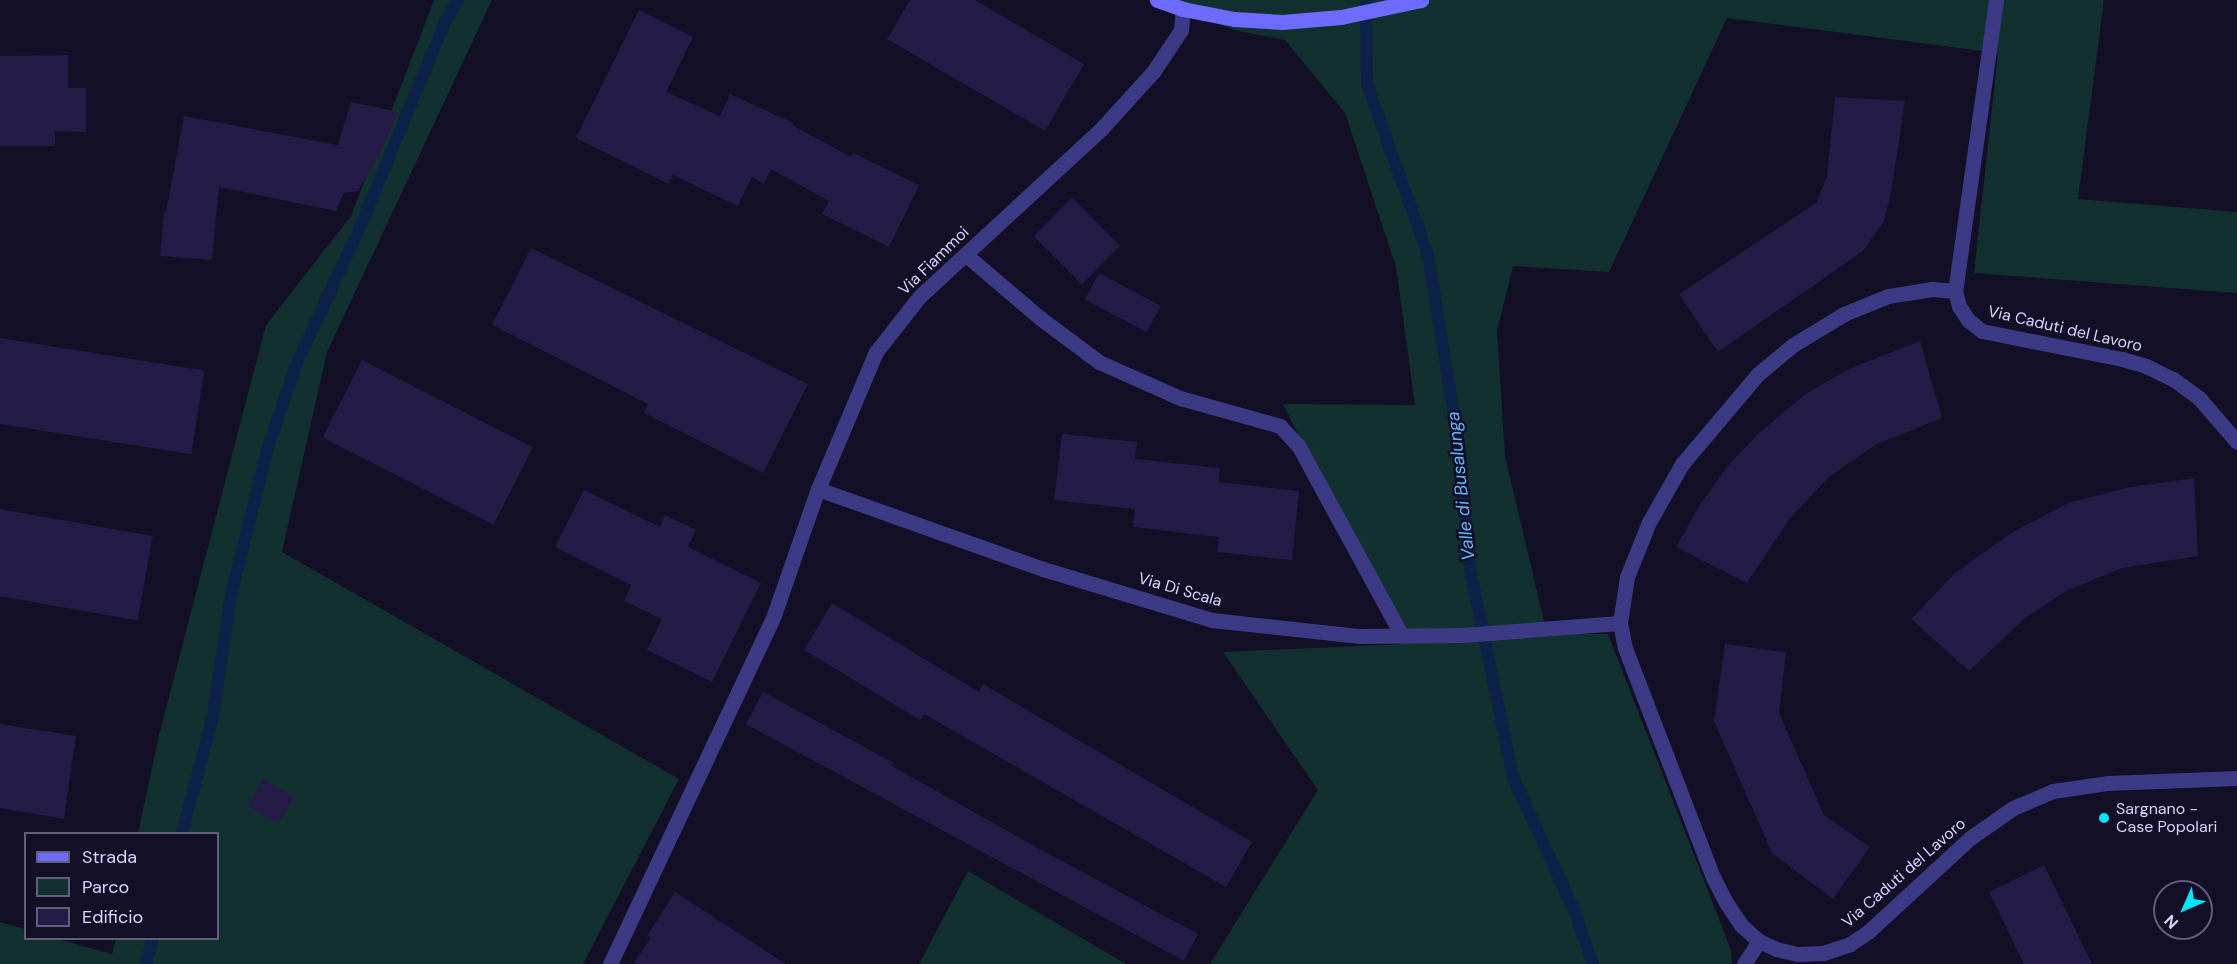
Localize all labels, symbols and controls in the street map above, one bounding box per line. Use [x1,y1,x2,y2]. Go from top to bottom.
street label: Via Fiammoi [895,223,973,299]
street label: Via Caduti del Lavoro [1986,302,2144,356]
water label: Valle di Busalunga [1442,410,1480,562]
street label: Via Di Scala [1136,569,1224,611]
place label: Sargnano - Case Popolari [2116,799,2217,837]
marker: Sargnano - Case Popolari [2097,811,2111,825]
street label: Via Caduti del Lavoro [1838,814,1970,932]
legend [24,832,219,940]
text: Strada [82,845,137,869]
text: Parco [82,875,129,899]
north arrow [2153,880,2213,940]
text: Edificio [82,905,143,929]
text: N [2160,910,2183,933]

